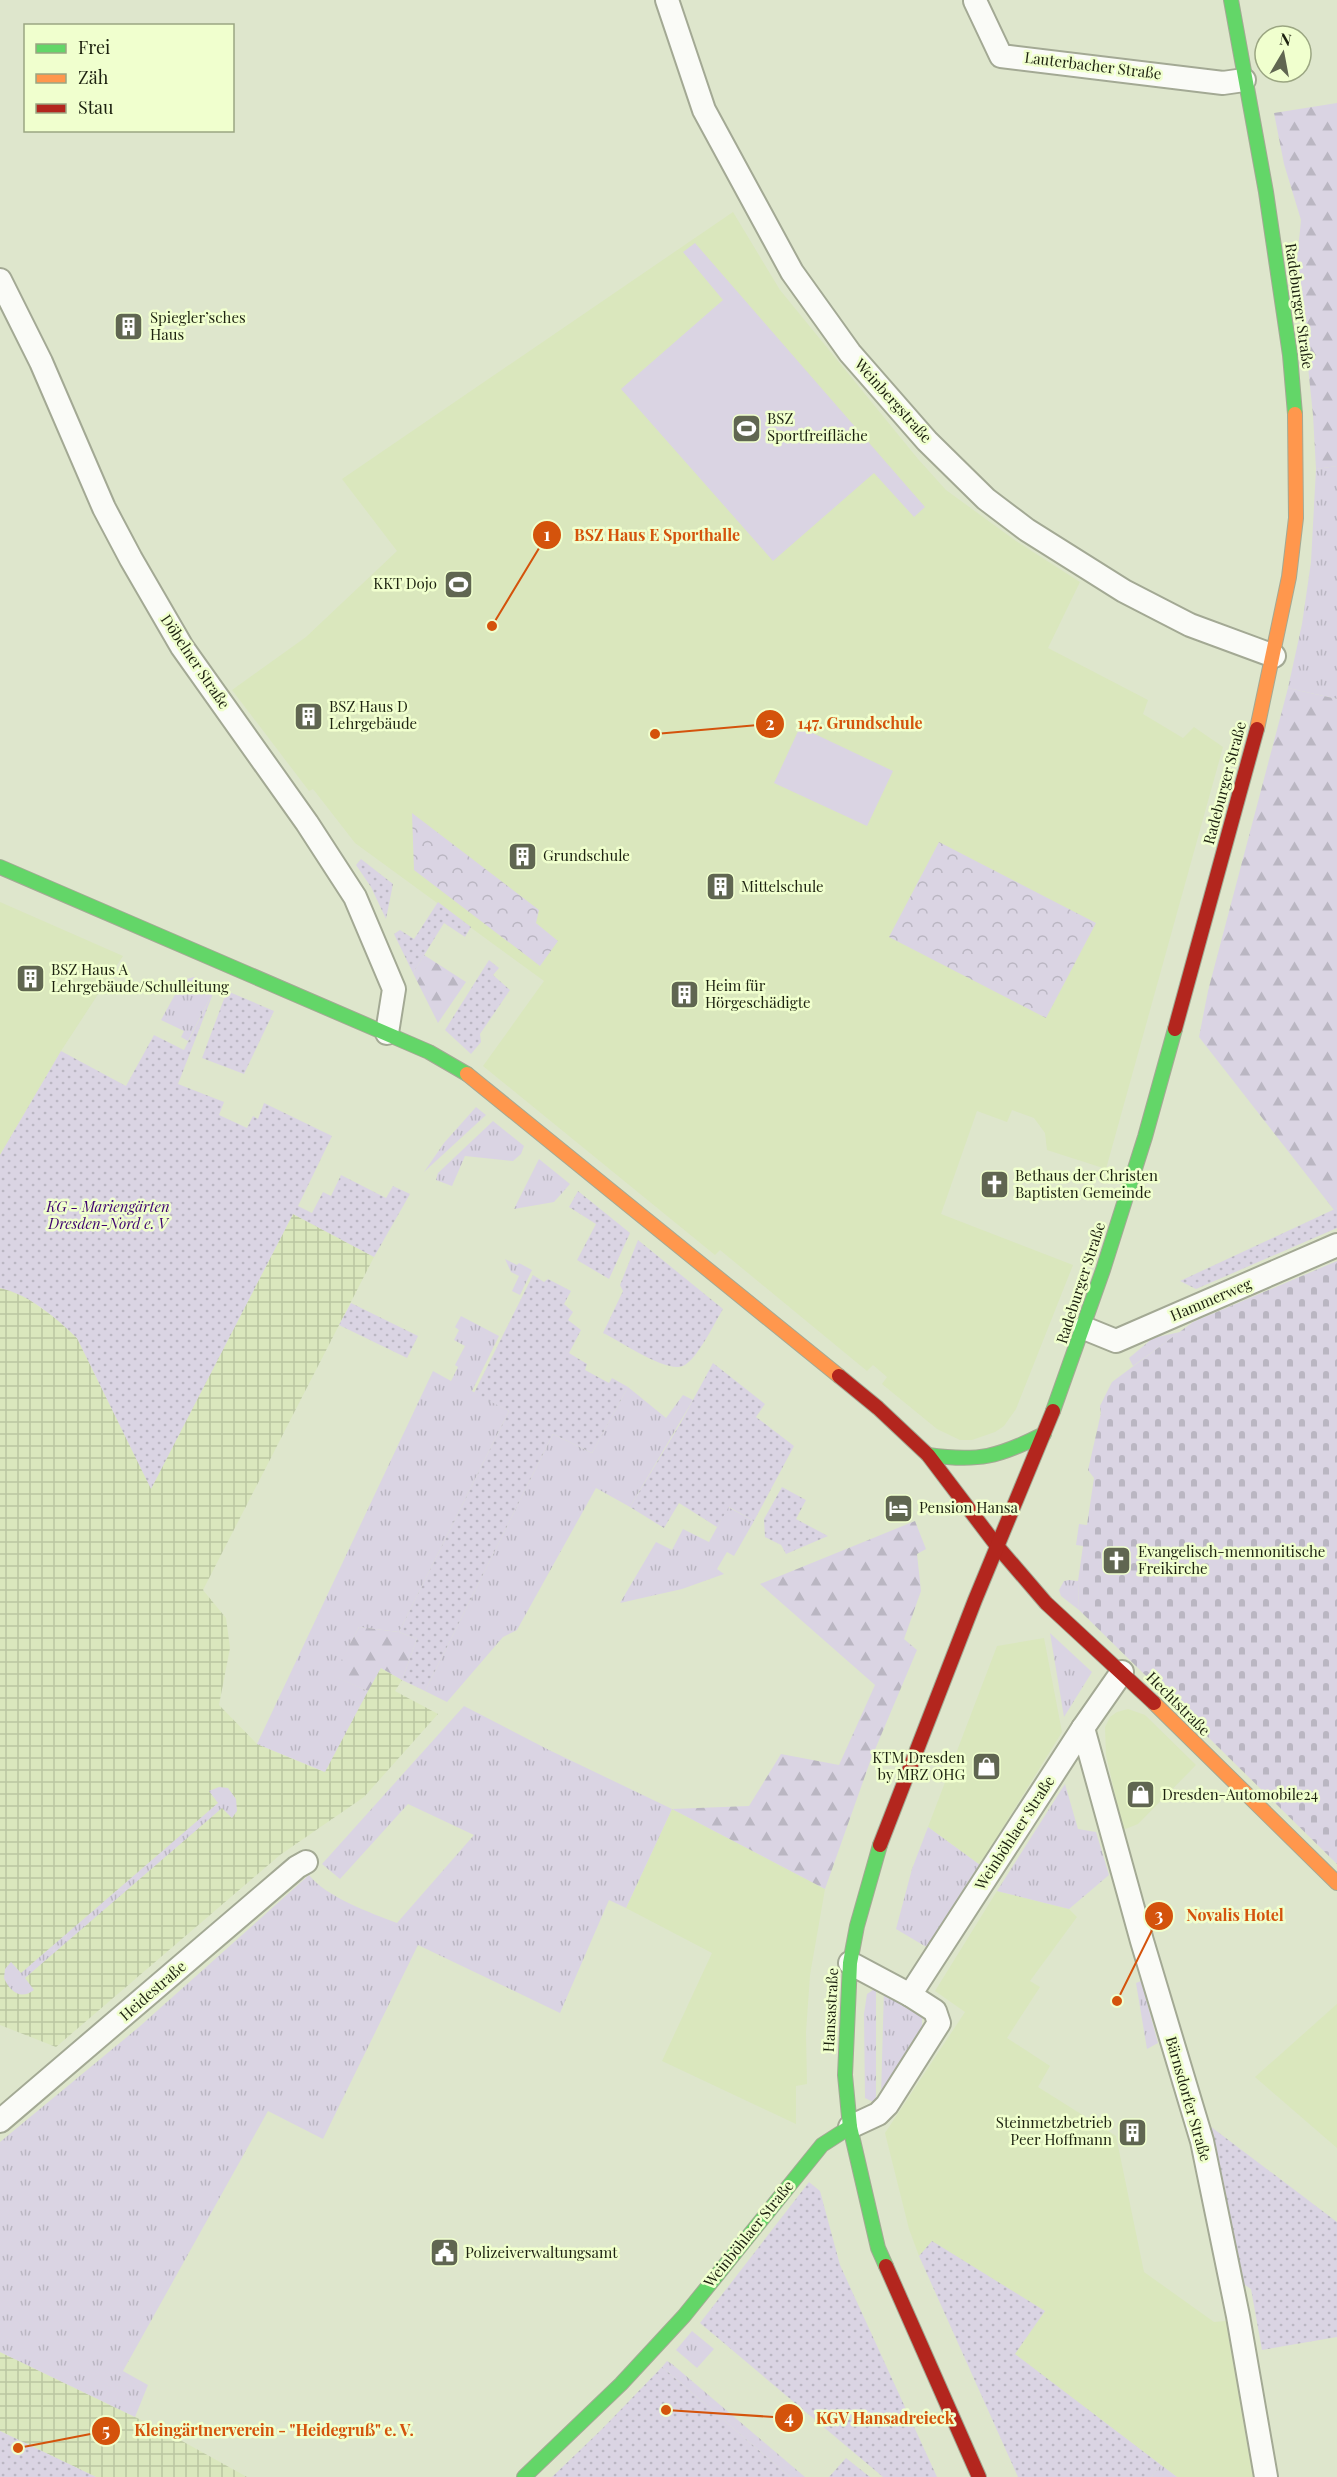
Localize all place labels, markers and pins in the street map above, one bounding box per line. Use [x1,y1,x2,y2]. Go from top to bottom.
place label: Spiegler’sches Haus [150,307,246,344]
building icon: Spiegler’sches Haus [113,311,145,343]
place label: BSZ Sportfreifläche [767,408,868,445]
sports icon: BSZ Sportfreifläche [730,412,762,444]
callout: BSZ Haus E Sporthalle [532,518,753,552]
sports icon: KKT Dojo [442,568,474,600]
place label: KKT Dojo [373,573,437,593]
place label: BSZ Haus D Lehrgebäude [329,696,417,733]
building icon: BSZ Haus D Lehrgebäude [292,700,324,732]
callout: 147. Grundschule [755,707,934,741]
building icon: Grundschule [506,840,538,872]
place label: Grundschule [543,845,630,865]
building icon: Mittelschule [704,871,736,903]
place label: Mittelschule [741,876,824,896]
place label: BSZ Haus A Lehrgebäude/Schulleitung [51,959,229,996]
building icon: BSZ Haus A Lehrgebäude/Schulleitung [14,963,46,995]
place label: Heim für Hörgeschädigte [705,975,811,1012]
building icon: Heim für Hörgeschädigte [668,979,700,1011]
place label: Bethaus der Christen Baptisten Gemeinde [1015,1165,1158,1202]
church icon: Bethaus der Christen Baptisten Gemeinde [978,1169,1010,1201]
hotel icon: Pension Hansa [882,1492,914,1524]
place label: Pension Hansa [919,1497,1019,1517]
place label: Evangelisch-mennonitische Freikirche [1138,1541,1325,1578]
church icon: Evangelisch-mennonitische Freikirche [1101,1545,1133,1577]
place label: KTM Dresden by MRZ OHG [872,1747,965,1784]
shop icon: KTM Dresden by MRZ OHG [970,1751,1002,1783]
shop icon: Dresden-Automobile24 [1125,1779,1157,1811]
place label: Dresden-Automobile24 [1162,1784,1318,1804]
callout: Novalis Hotel [1144,1899,1296,1933]
place label: Steinmetzbetrieb Peer Hoffmann [996,2112,1112,2149]
building icon: Steinmetzbetrieb Peer Hoffmann [1117,2116,1149,2148]
public building icon: Polizeiverwaltungsamt [428,2237,460,2269]
place label: Polizeiverwaltungsamt [465,2242,618,2262]
callout: KGV Hansadreieck [774,2401,966,2435]
callout: Kleingärtnerverein - "Heidegruß" e. V. [91,2414,426,2448]

